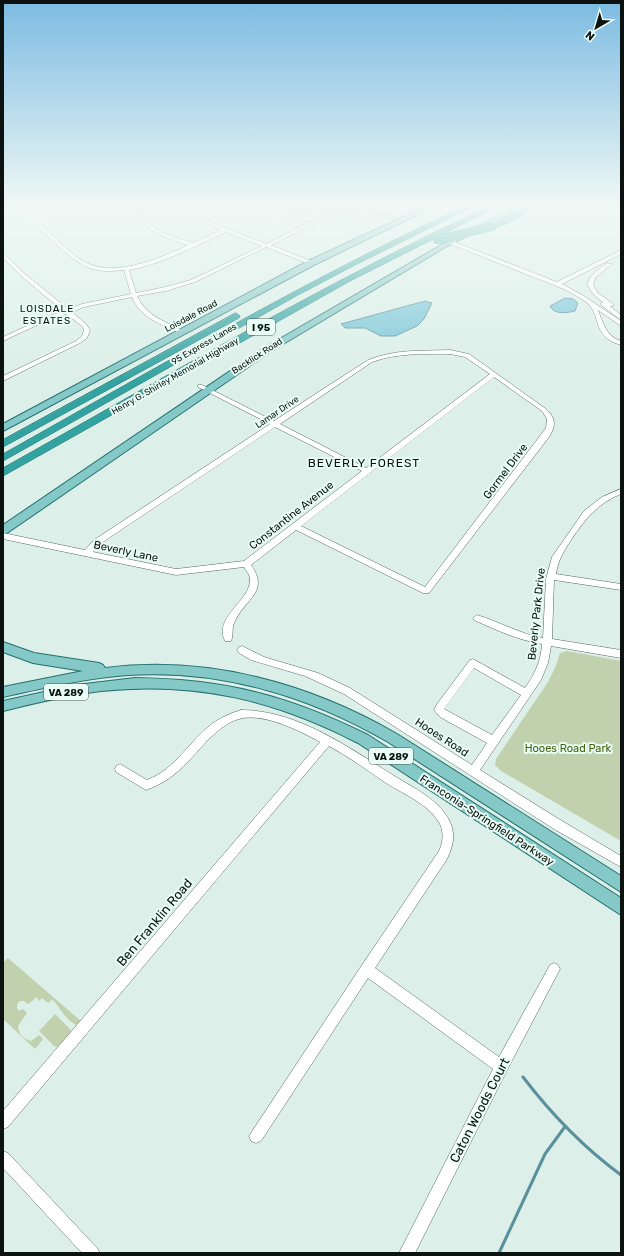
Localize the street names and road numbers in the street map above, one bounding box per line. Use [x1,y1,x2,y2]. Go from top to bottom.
street label: Loisdale Road [163,298,219,334]
road number: I 95 [247,319,275,335]
street label: 95 Express Lanes [170,321,239,367]
street label: Henry G. Shirley Memorial Highway [110,335,240,417]
street label: Backlick Road [230,336,284,376]
street label: Lamar Drive [253,394,301,430]
street label: Gormel Drive [480,441,530,501]
street label: Constantine Avenue [246,478,336,552]
street label: Beverly Lane [92,538,159,565]
street label: Beverly Park Drive [525,567,548,661]
road number: VA 289 [44,684,88,700]
street label: Hooes Road [413,715,471,759]
road number: VA 289 [369,748,413,764]
street label: Franconia-Springfield Parkway [417,772,556,869]
street label: Ben Franklin Road [114,876,195,969]
street label: Caton Woods Court [446,1055,512,1165]

